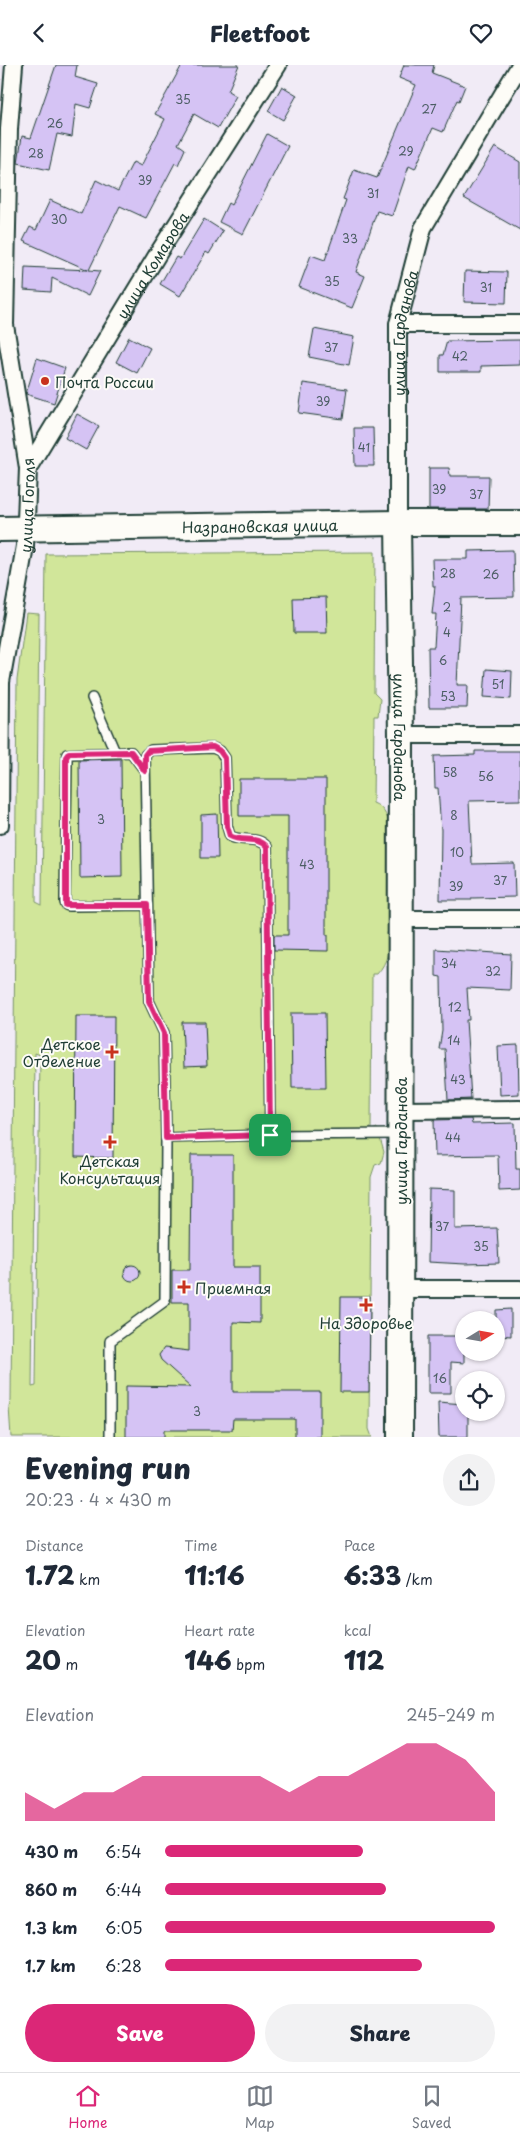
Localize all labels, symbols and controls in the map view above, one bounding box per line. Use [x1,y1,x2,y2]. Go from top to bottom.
text: Fleetfoot [210,16,310,49]
icon: back [25,19,53,47]
icon: heart [467,19,495,47]
house number: 35 [175,90,191,108]
house number: 27 [422,100,437,118]
house number: 26 [47,114,63,132]
house number: 29 [398,142,414,160]
house number: 28 [28,144,44,162]
house number: 39 [138,171,152,189]
house number: 31 [367,184,379,202]
street label: улица Комарова [110,206,194,323]
house number: 30 [51,210,68,228]
house number: 33 [342,229,358,247]
street label: улица Гарданова [387,266,423,396]
house number: 35 [324,272,340,290]
house number: 31 [480,278,492,296]
house number: 37 [324,338,339,356]
house number: 42 [452,347,468,365]
place label: Почта России [55,370,154,393]
marker: Почта России [39,375,51,387]
house number: 39 [316,392,330,410]
house number: 41 [358,438,370,456]
street label: улица Гоголя [13,456,40,554]
house number: 39 [432,480,446,498]
house number: 37 [469,485,484,503]
street label: Назрановская улица [182,512,339,538]
house number: 28 [440,564,456,582]
house number: 26 [483,565,499,583]
house number: 2 [443,598,451,616]
house number: 4 [443,623,451,641]
house number: 6 [439,651,447,669]
street label: улица Гарданова [389,673,413,802]
house number: 51 [492,675,504,693]
house number: 53 [440,687,456,705]
house number: 58 [442,763,458,781]
house number: 56 [478,767,494,785]
house number: 8 [450,806,458,824]
house number: 3 [97,810,105,828]
house number: 10 [450,843,464,861]
house number: 43 [299,855,315,873]
house number: 37 [493,871,508,889]
house number: 39 [449,877,463,895]
house number: 34 [441,954,457,972]
house number: 32 [485,962,501,980]
house number: 12 [448,998,462,1016]
house number: 14 [447,1031,461,1049]
place label: Детское Отделение [22,1032,101,1072]
marker: Детское Отделение [105,1045,119,1059]
house number: 43 [450,1070,466,1088]
street label: улица Гарданова [389,1076,412,1205]
pin [249,1114,291,1156]
icon: arrive [256,1121,284,1149]
house number: 44 [445,1128,461,1146]
marker: Детская Консультация [103,1135,117,1149]
place label: Детская Консультация [60,1149,160,1189]
house number: 37 [435,1217,450,1235]
house number: 35 [473,1237,489,1255]
place label: Приемная [195,1276,271,1299]
marker: Приемная [177,1280,191,1294]
marker: На Здоровье [360,1299,372,1311]
place label: На Здоровье [319,1311,413,1334]
north arrow [455,1311,505,1361]
map controls [455,1311,505,1421]
house number: 16 [433,1369,447,1387]
button: locate [455,1371,505,1421]
house number: 3 [193,1402,201,1420]
text: Evening run [25,1446,191,1489]
button: share [443,1454,495,1506]
text: 20:23 · 4 × 430 m [25,1487,172,1511]
text: Distance [25,1535,84,1556]
text: Time [184,1535,217,1556]
text: Pace [344,1535,375,1556]
text: 1.72 [25,1556,75,1594]
text: 11:16 [184,1556,245,1594]
text: 6:33 [344,1556,401,1594]
text: km [75,1569,100,1590]
text: /km [401,1569,433,1590]
text: Elevation [25,1620,85,1641]
text: Heart rate [184,1620,255,1641]
text: kcal [344,1620,372,1641]
text: 20 [25,1641,61,1679]
text: 146 [184,1641,232,1679]
text: 112 [344,1641,384,1679]
text: m [61,1654,78,1675]
text: bpm [232,1654,265,1675]
text: Elevation [25,1702,94,1726]
text: 245–249 m [406,1702,495,1726]
text: 430 m [25,1839,78,1863]
text: 6:54 [105,1839,142,1863]
text: 860 m [25,1877,77,1901]
text: 6:44 [105,1877,142,1901]
text: 1.3 km [25,1915,77,1939]
text: 6:05 [105,1915,143,1939]
text: 1.7 km [25,1953,76,1977]
text: 6:28 [105,1953,142,1977]
button: Save [25,2004,255,2062]
button: Share [265,2004,495,2062]
tab: Home [69,2082,107,2133]
tab: Map [245,2082,275,2133]
tab: Saved [412,2082,451,2133]

